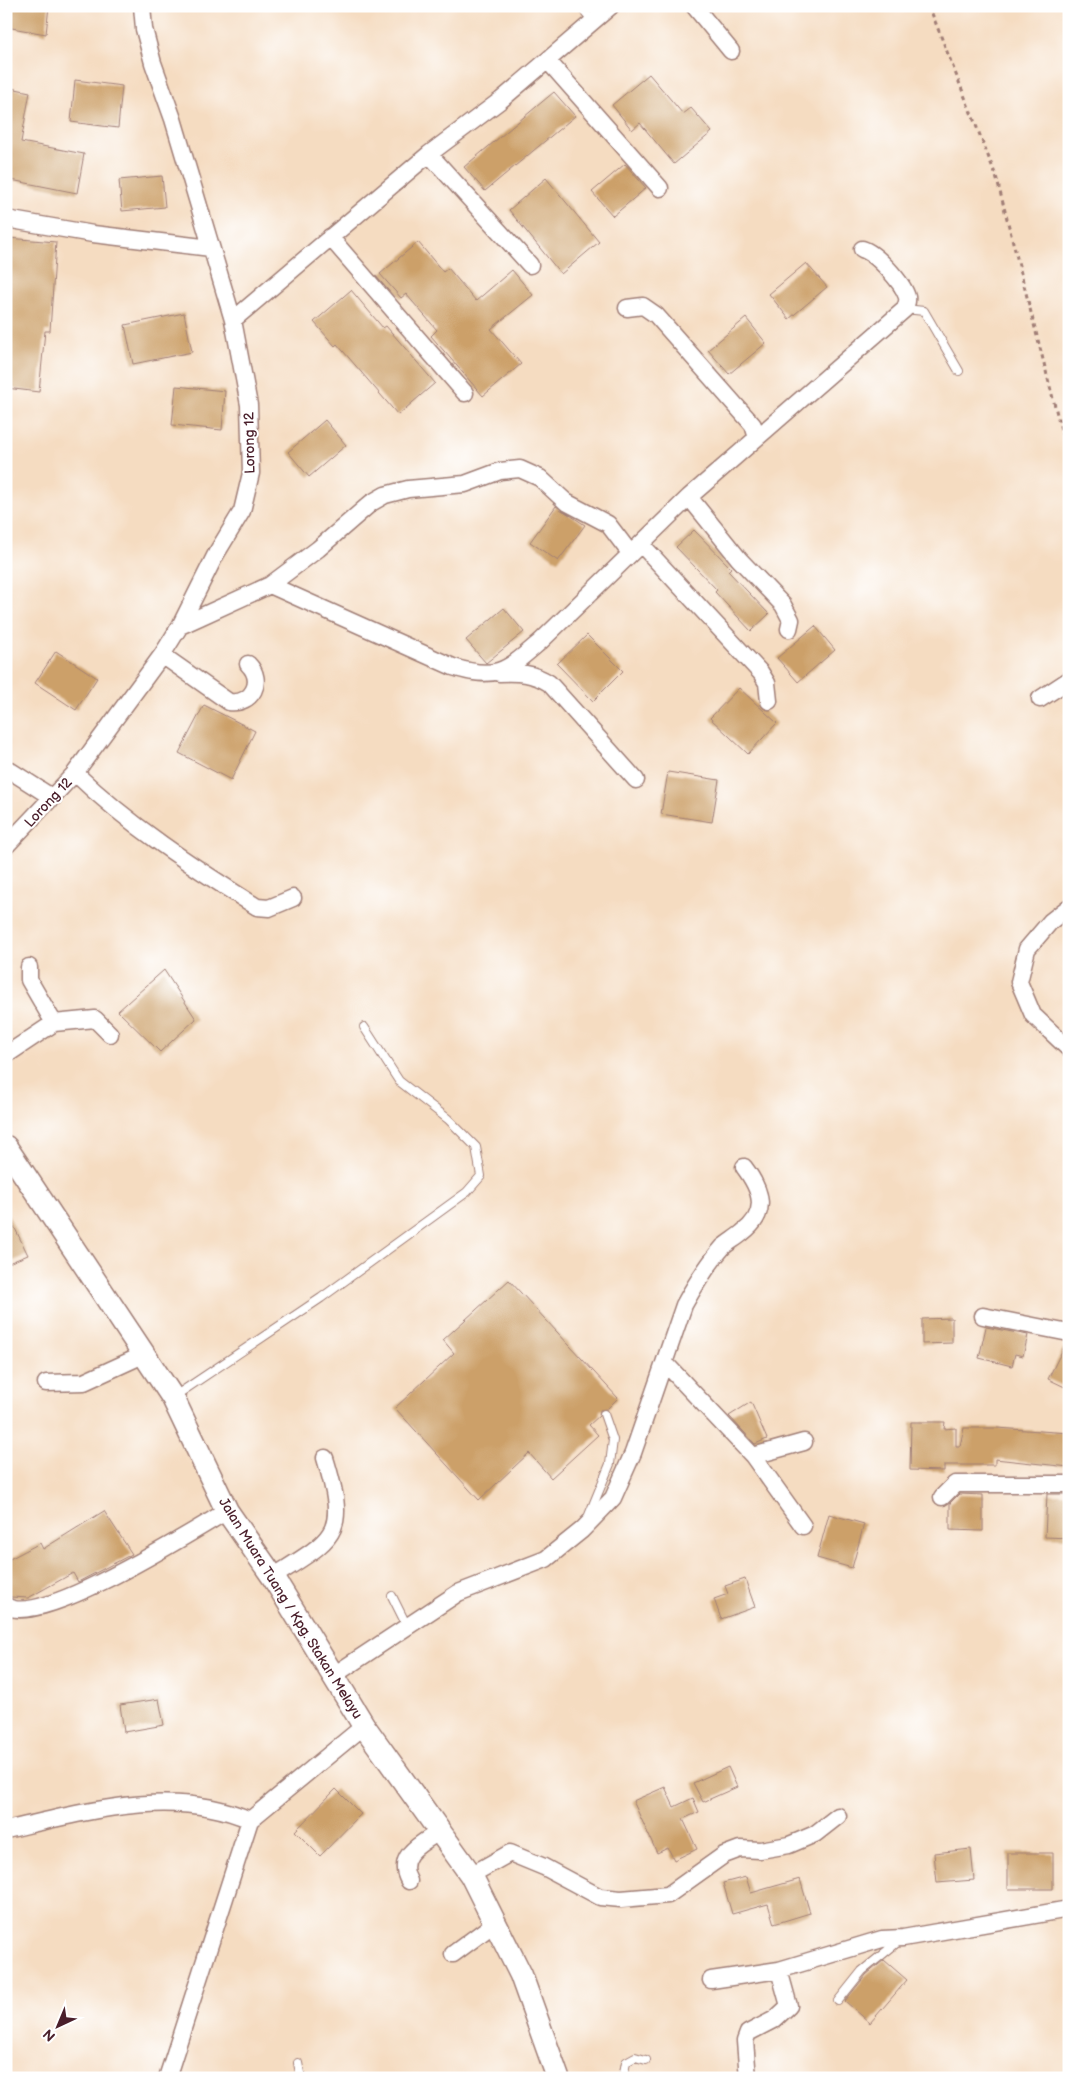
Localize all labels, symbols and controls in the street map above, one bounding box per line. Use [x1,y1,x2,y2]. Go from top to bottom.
street label: Lorong 12 [240,411,259,474]
street label: Lorong 12 [21,773,76,831]
street label: Jalan Muara Tuang / Kpg. Stakan Melayu [215,1494,366,1722]
north arrow [32,2002,82,2052]
text: N [40,2025,59,2045]

